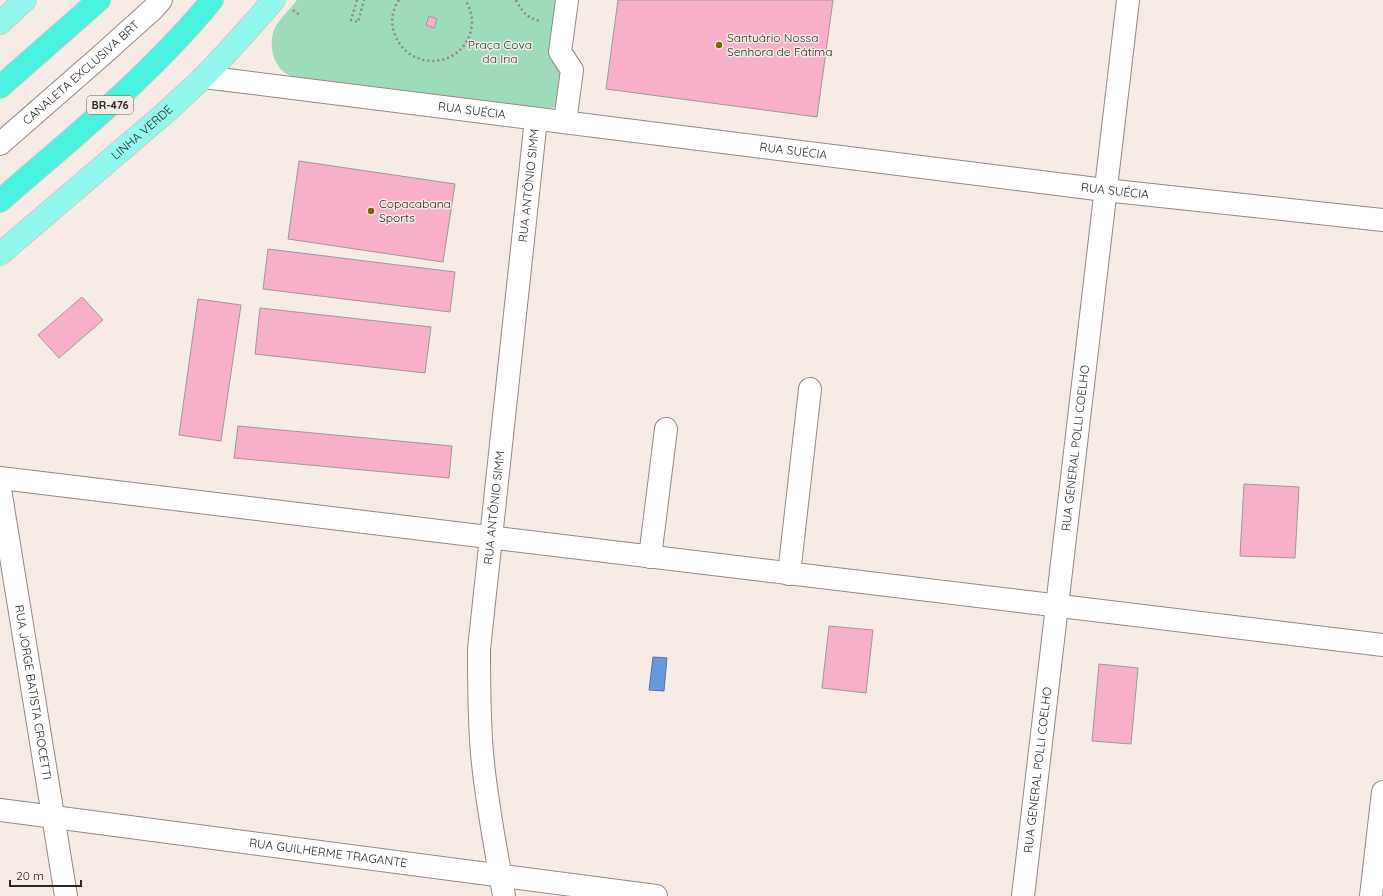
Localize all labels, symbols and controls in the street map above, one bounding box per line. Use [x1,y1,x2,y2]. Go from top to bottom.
street label: CANALETA EXCLUSIVA BRT [19,17,142,128]
place label: Santuário Nossa Senhora de Fátima [727,30,833,59]
park label: Praça Cova da Iria [468,37,532,66]
marker: Santuário Nossa Senhora de Fátima [714,40,724,50]
road number: BR-476 [87,96,133,114]
street label: RUA SUÉCIA [437,98,507,122]
street label: LINHA VERDE [108,102,176,163]
street label: RUA ANTÔNIO SIMM [515,128,542,243]
street label: RUA SUÉCIA [759,139,828,162]
street label: RUA SUÉCIA [1080,179,1150,202]
place label: Copacabana Sports [379,196,451,225]
marker: Copacabana Sports [366,206,376,216]
street label: RUA GENERAL POLLI COELHO [1058,364,1092,532]
street label: RUA ANTÔNIO SIMM [480,450,507,565]
street label: RUA JORGE BATISTA CROCETTI [12,604,55,781]
street label: RUA GENERAL POLLI COELHO [1020,686,1054,854]
street label: RUA GUILHERME TRAGANTE [248,835,408,870]
scale bar [10,862,81,888]
text: 20 m [16,868,44,883]

